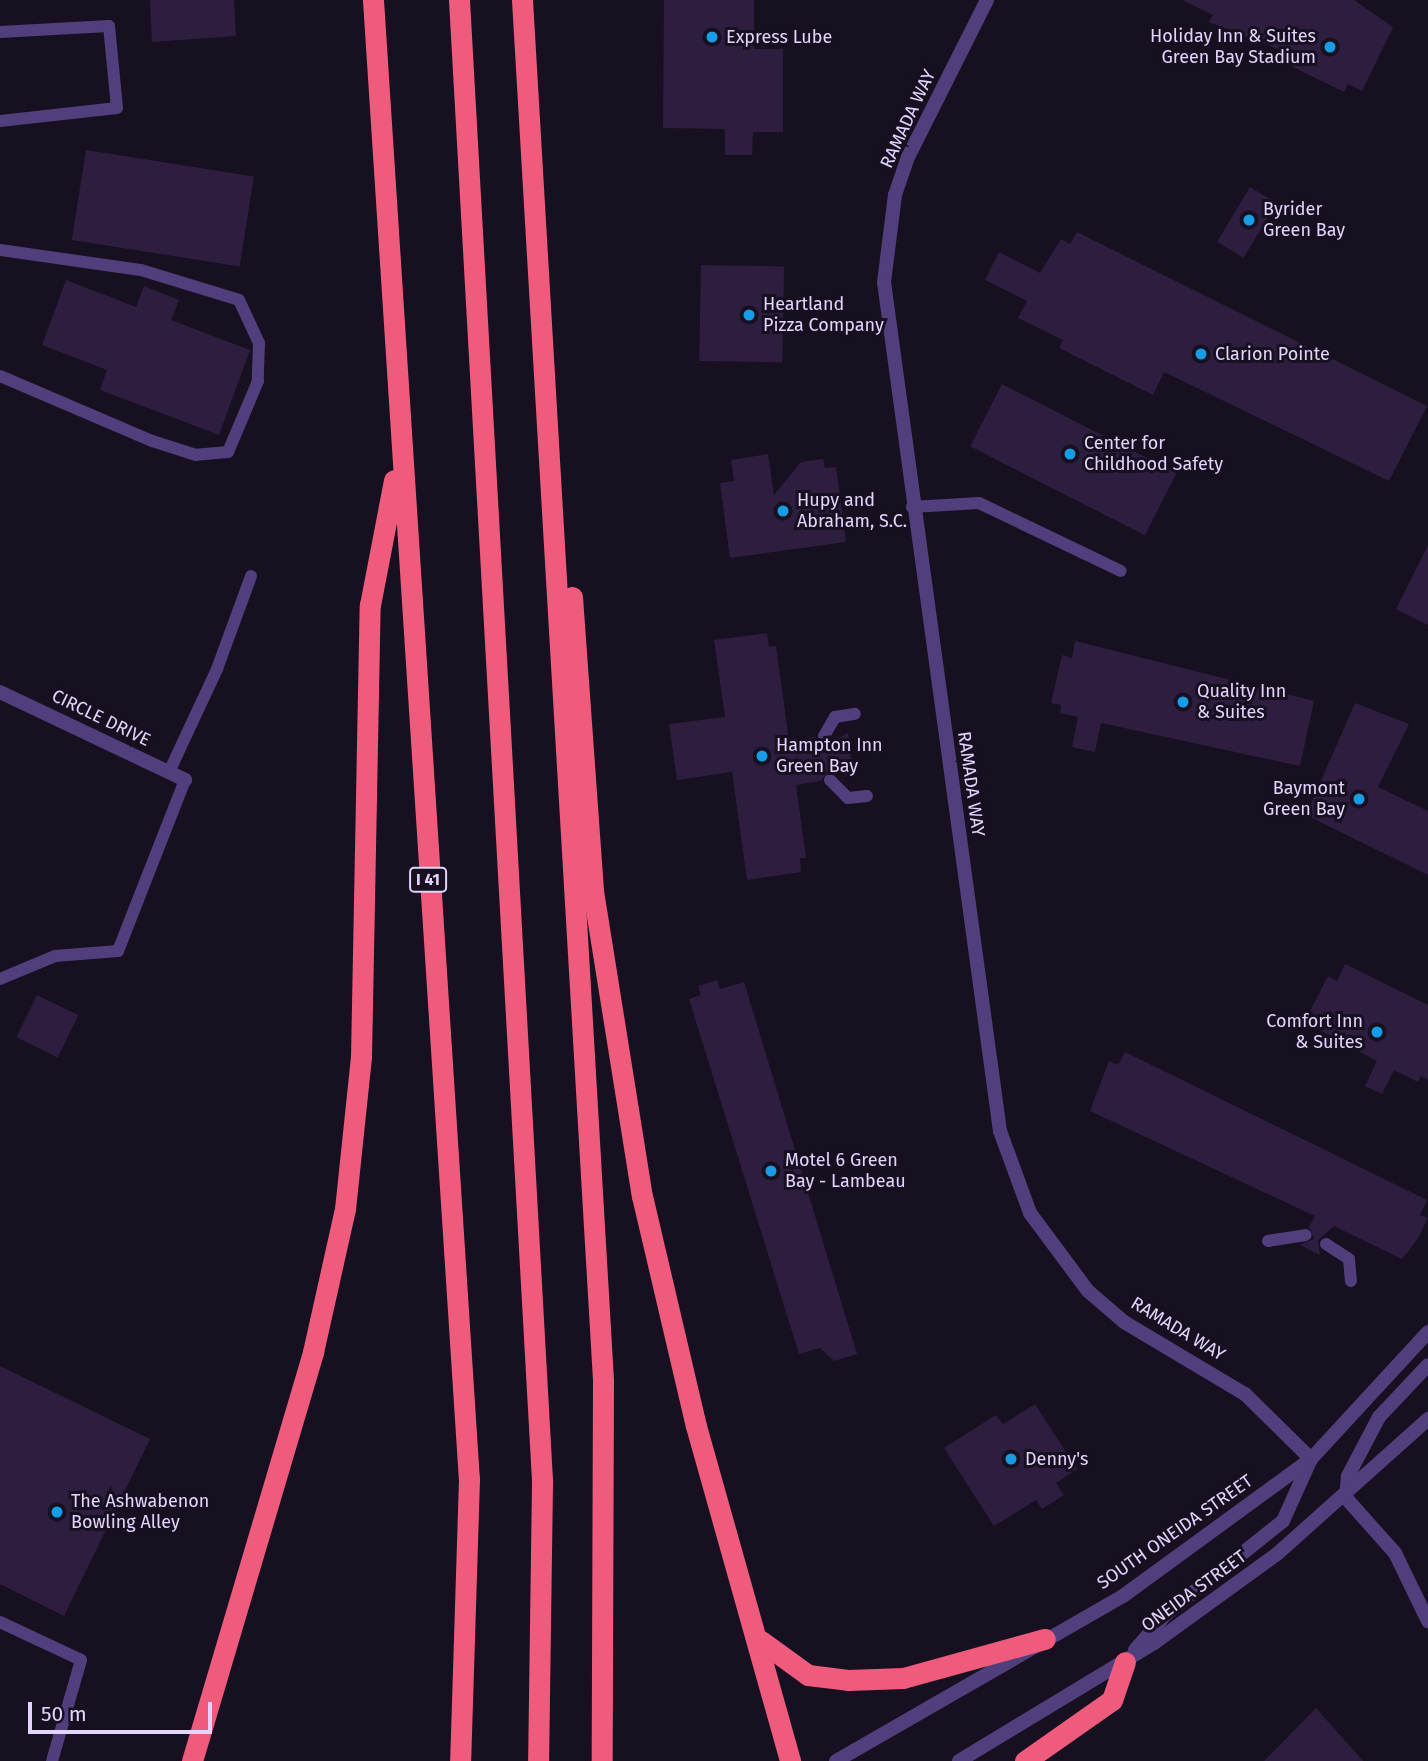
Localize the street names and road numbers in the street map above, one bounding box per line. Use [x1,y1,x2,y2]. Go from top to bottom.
street label: RAMADA WAY [876,66,940,172]
street label: CIRCLE DRIVE [48,685,154,751]
street label: RAMADA WAY [953,730,989,838]
road number: I 41 [409,867,447,892]
street label: RAMADA WAY [1127,1292,1229,1366]
street label: SOUTH ONEIDA STREET [1093,1470,1257,1594]
street label: ONEIDA STREET [1137,1546,1251,1636]

